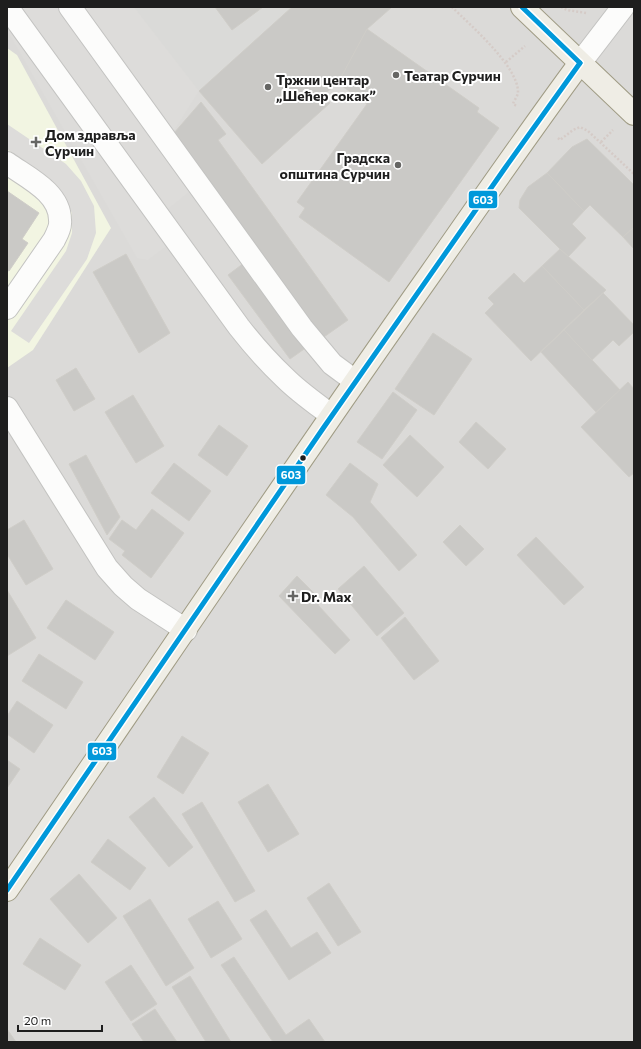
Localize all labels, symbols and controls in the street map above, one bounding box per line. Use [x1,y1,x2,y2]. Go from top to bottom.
place label: Театар Сурчин [404,67,501,84]
marker: Театар Сурчин [391,70,401,80]
place label: Тржни центар „Шећер сокак” [276,71,376,104]
marker: Тржни центар „Шећер сокак” [263,82,273,92]
place label: Дом здравља Сурчин [45,126,136,159]
marker: Дом здравља Сурчин [30,136,42,148]
place label: Градска општина Сурчин [280,149,390,182]
marker: Градска општина Сурчин [393,160,403,170]
line badge: 603 [468,190,498,209]
text: 603 [473,193,493,206]
unlabelled marker [298,453,308,463]
line badge: 603 [276,465,306,485]
text: 603 [281,468,301,481]
place label: Dr. Max [301,588,351,605]
marker: Dr. Max [288,591,298,601]
line badge: 603 [87,742,117,761]
text: 603 [92,744,112,757]
scale bar [18,1007,102,1033]
text: 20 m [24,1013,51,1027]

